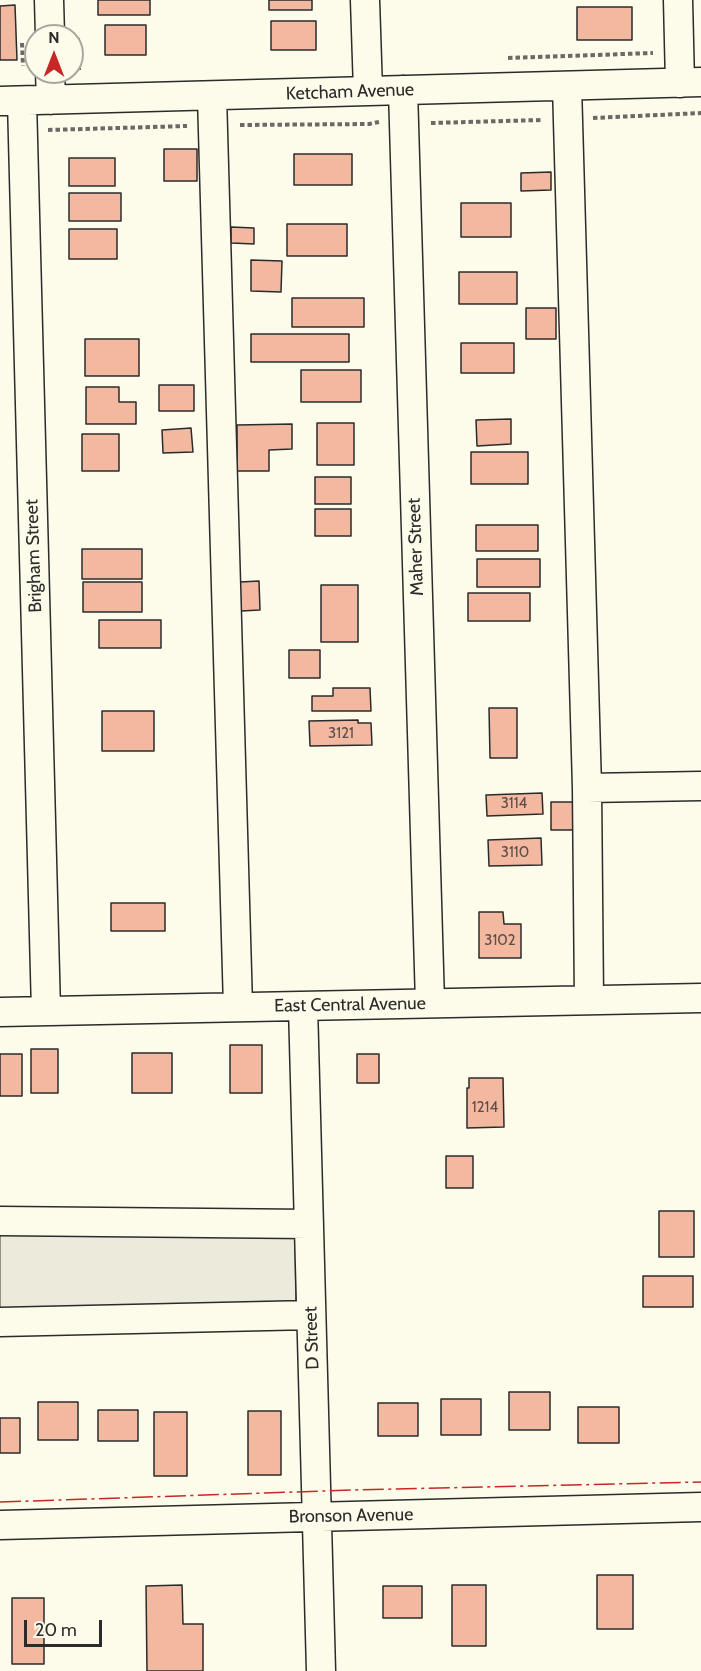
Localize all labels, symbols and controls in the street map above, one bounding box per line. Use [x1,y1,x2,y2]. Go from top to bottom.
north arrow [24,24,84,84]
text: N [48,28,60,47]
street label: Ketcham Avenue [286,79,414,105]
street label: Maher Street [403,498,429,596]
street label: Brigham Street [21,499,47,613]
house number: 3121 [328,725,354,743]
house number: 3114 [501,795,527,813]
house number: 3110 [501,844,529,862]
house number: 3102 [484,932,516,950]
street label: East Central Avenue [274,993,426,1017]
house number: 1214 [472,1099,498,1117]
street label: D Street [300,1306,324,1370]
street label: Bronson Avenue [289,1504,413,1528]
scale bar [27,1608,105,1646]
text: 20 m [35,1619,77,1641]

